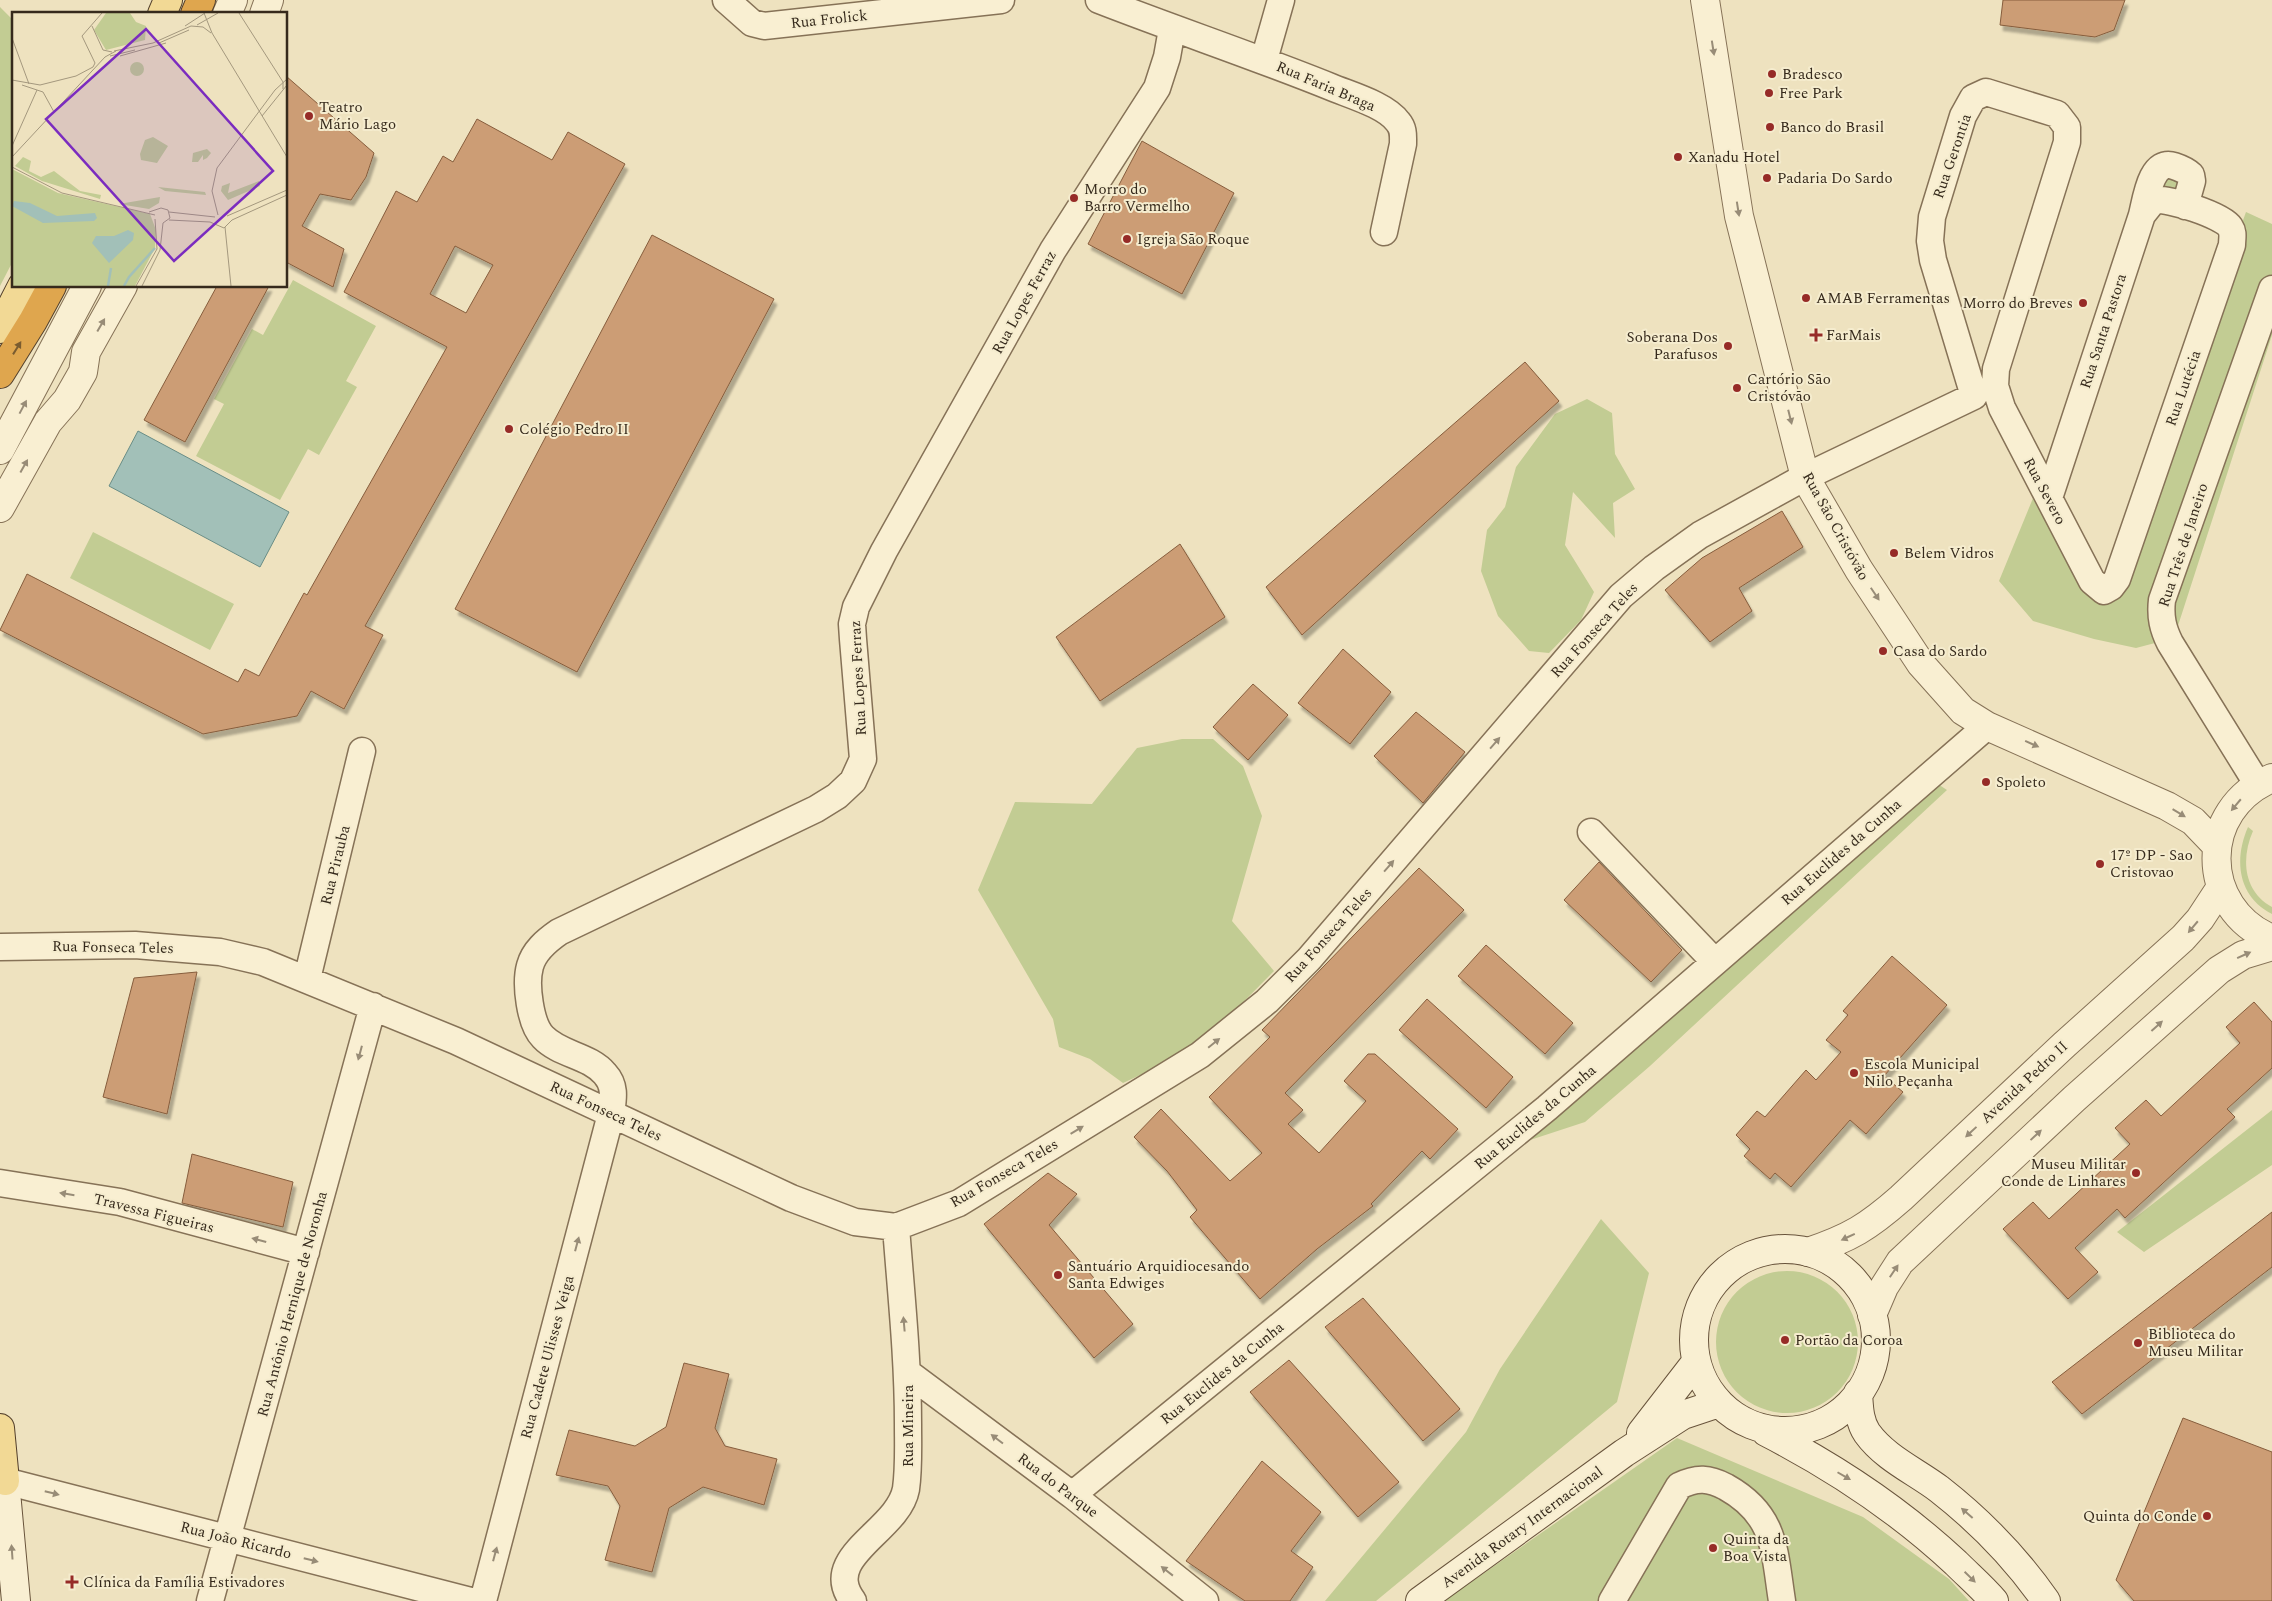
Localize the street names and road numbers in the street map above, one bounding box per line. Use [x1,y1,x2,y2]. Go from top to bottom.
street label: Rua Frolick [790,4,868,35]
street label: Rua Faria Braga [1273,55,1380,118]
street label: Rua Gerontia [1927,110,1978,202]
street label: Rua Lopes Ferraz [986,246,1063,358]
street label: Rua Santa Pastora [2074,270,2133,392]
street label: Rua Lutécia [2160,346,2207,429]
street label: Rua Severo [2017,453,2072,529]
street label: Rua São Cristóvão [1796,468,1875,585]
street label: Rua Três de Janeiro [2153,480,2214,610]
street label: Rua Fonseca Teles [1545,577,1644,683]
street label: Rua Lopes Ferraz [844,620,873,736]
street label: Rua Euclides da Cunha [1776,793,1907,911]
street label: Rua Pirauba [314,822,357,907]
street label: Rua Fonseca Teles [1279,882,1378,988]
street label: Rua Fonseca Teles [52,935,174,960]
street label: Avenida Pedro II [1975,1036,2073,1129]
street label: Rua Euclides da Cunha [1469,1059,1602,1175]
street label: Rua Fonseca Teles [546,1075,666,1148]
street label: Rua Fonseca Teles [946,1133,1063,1214]
street label: Travessa Figueiras [91,1187,217,1240]
street label: Rua Antônio Hernique de Noronha [251,1188,334,1420]
street label: Rua Cadete Ulisses Veiga [515,1272,581,1442]
street label: Rua Euclides da Cunha [1156,1316,1290,1431]
street label: Rua Mineira [897,1384,920,1467]
street label: Rua do Parque [1012,1447,1103,1524]
street label: Avenida Rotary Internacional [1437,1461,1608,1594]
street label: Rua João Ricardo [178,1516,294,1565]

